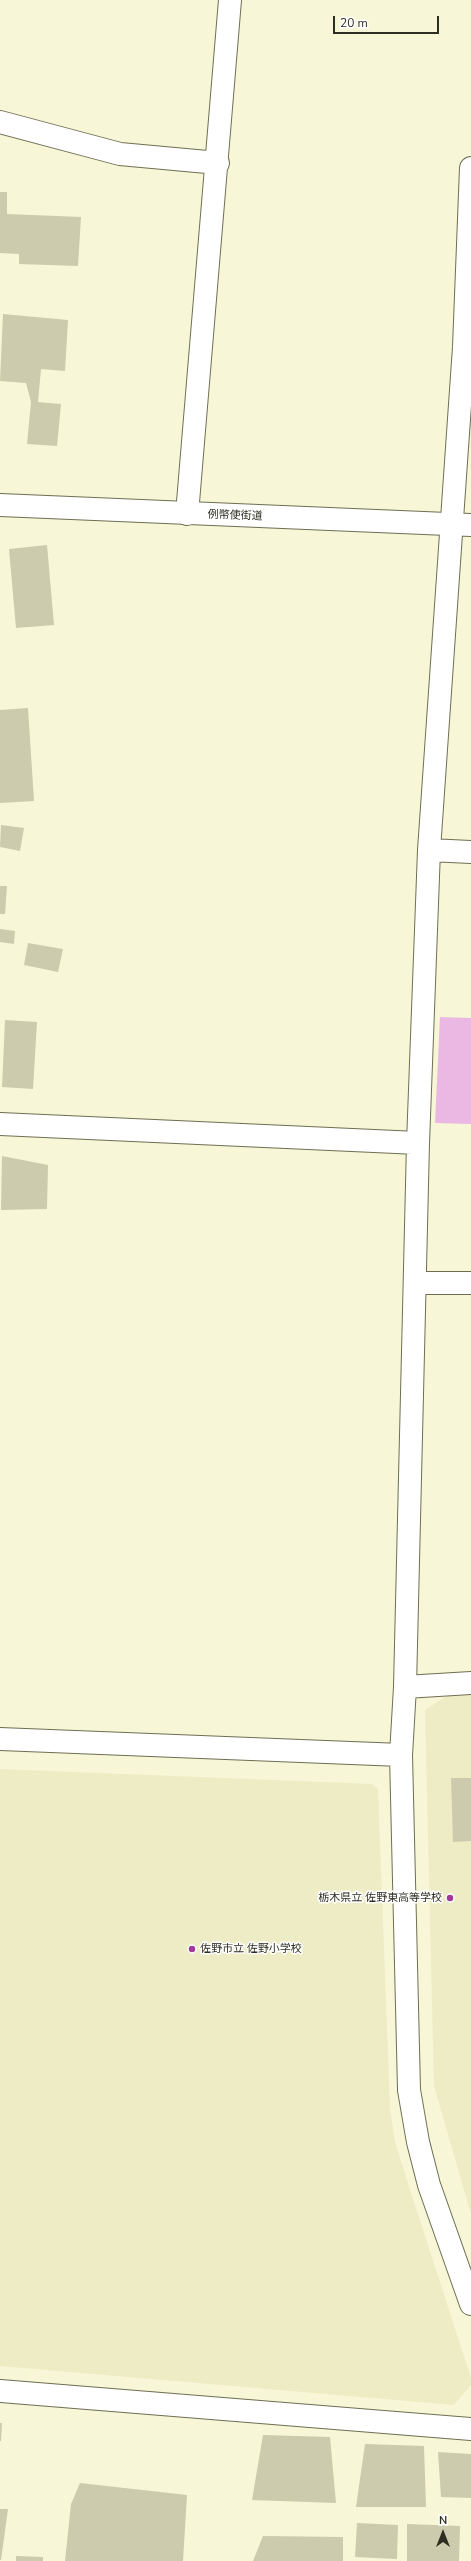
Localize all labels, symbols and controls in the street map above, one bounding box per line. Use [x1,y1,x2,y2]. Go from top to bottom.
scale bar [335,8,441,34]
text: 20 m [340,15,368,31]
street label: 例幣使街道 [207,508,263,524]
place label: 栃木県立 佐野東高等学校 [318,1891,442,1905]
marker: 栃木県立 佐野東高等学校 [445,1893,455,1903]
place label: 佐野市立 佐野小学校 [200,1942,302,1956]
marker: 佐野市立 佐野小学校 [187,1944,197,1954]
north arrow [423,2513,463,2553]
text: N [439,2513,447,2528]

